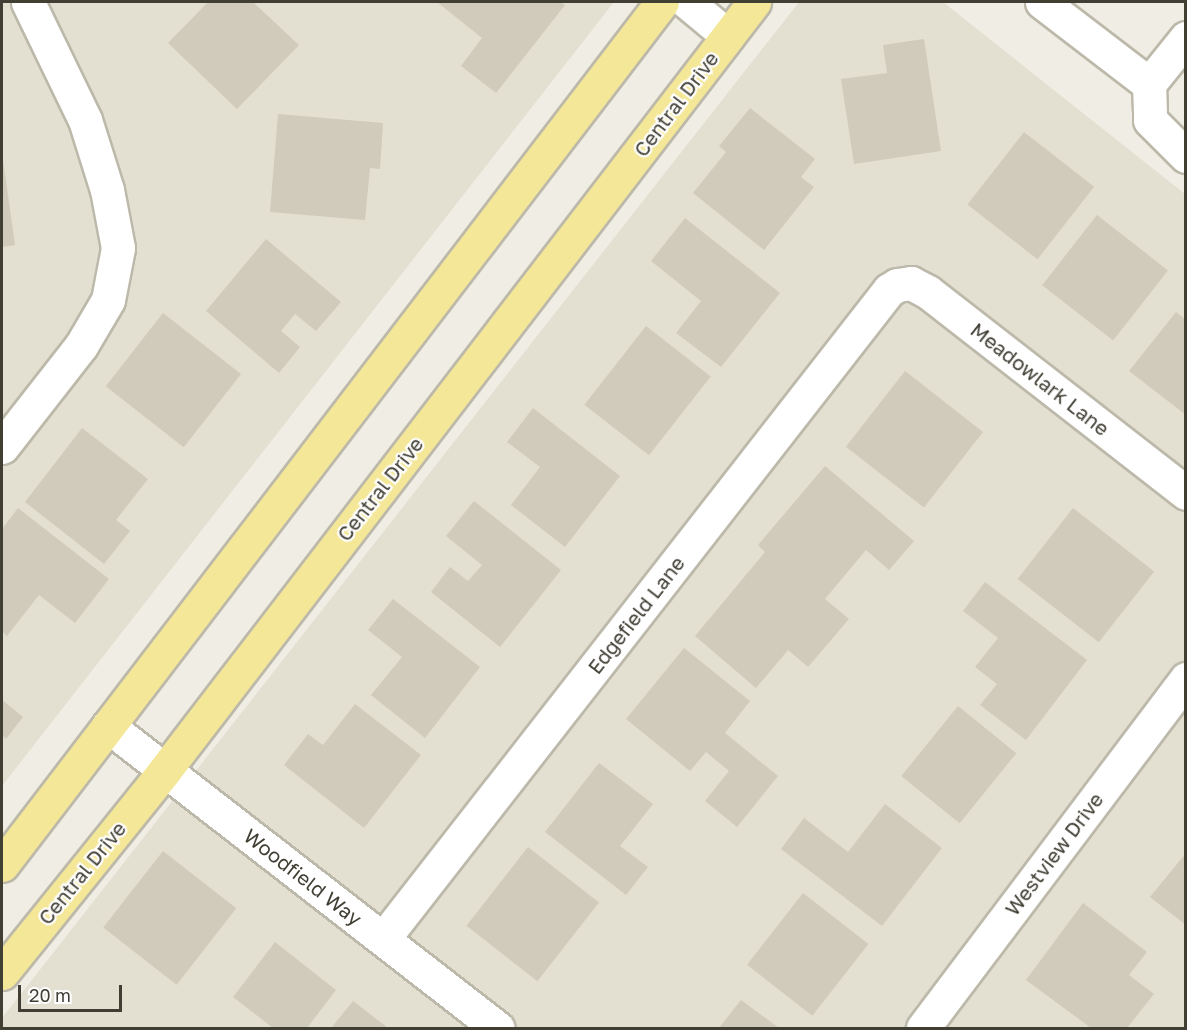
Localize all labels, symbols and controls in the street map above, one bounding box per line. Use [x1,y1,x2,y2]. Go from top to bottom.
street label: Central Drive [629,47,723,161]
street label: Meadowlark Lane [966,318,1114,440]
street label: Central Drive [332,432,428,546]
street label: Edgefield Lane [583,551,689,679]
street label: Westview Drive [1000,788,1108,920]
street label: Central Drive [33,817,131,929]
street label: Woodfield Way [239,824,367,930]
scale bar [21,973,124,1011]
text: 20 m [29,984,71,1006]

